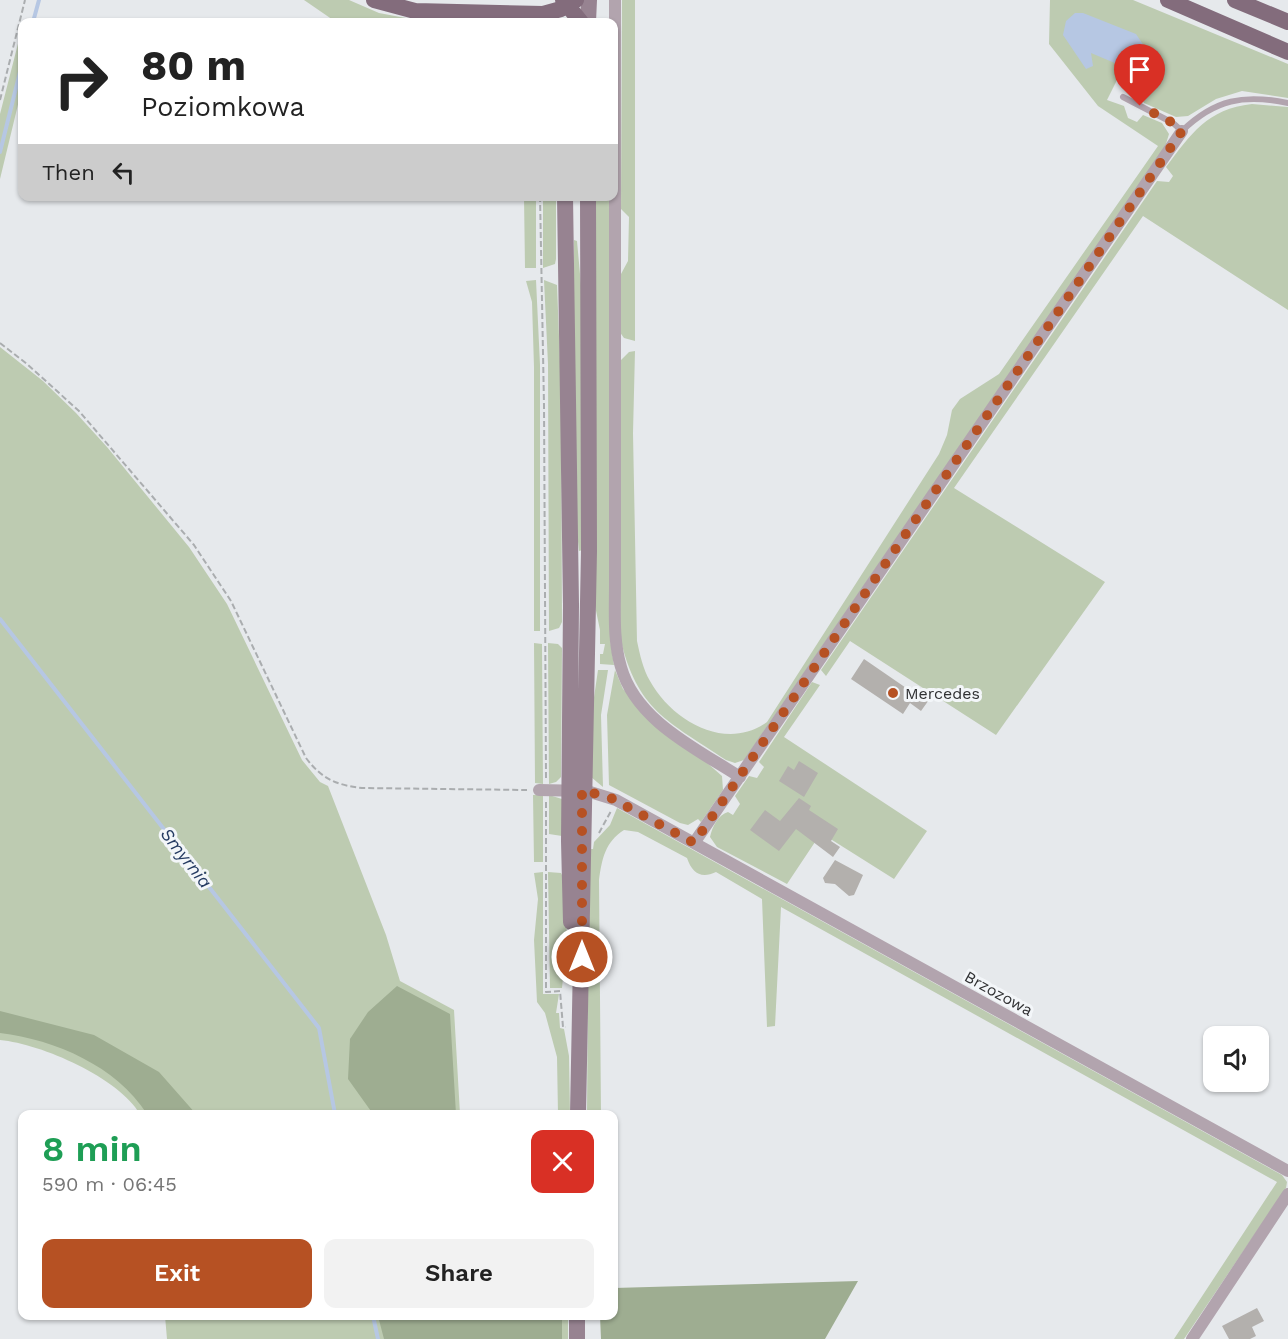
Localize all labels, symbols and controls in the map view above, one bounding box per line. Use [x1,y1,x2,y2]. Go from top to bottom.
text: 80 m [141,41,246,90]
icon: right [42,42,120,120]
pin [1114,44,1165,106]
icon: arrive [1123,53,1156,86]
text: Poziomkowa [141,91,305,123]
icon: left [107,156,140,189]
text: Then [42,160,95,185]
place label: Mercedes [905,684,980,703]
marker: Mercedes [886,686,900,700]
water label: Smyrnia [156,823,216,892]
position arrow [550,925,614,989]
street label: Brzozowa [961,967,1036,1020]
map controls [1203,1026,1269,1092]
button: sound [1203,1026,1269,1092]
text: 8 min [42,1128,142,1170]
button: close [531,1130,594,1193]
text: 590 m · 06:45 [42,1172,177,1196]
button: Exit [42,1239,312,1308]
button: Share [324,1239,594,1308]

